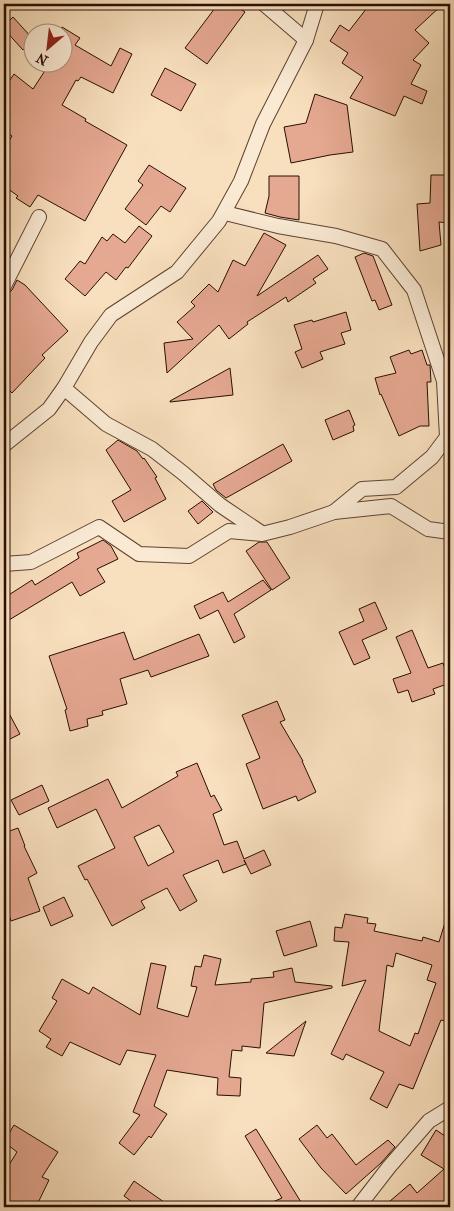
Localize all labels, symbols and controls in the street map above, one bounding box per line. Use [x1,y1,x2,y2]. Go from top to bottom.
north arrow [22,22,72,72]
text: N [33,49,51,69]

